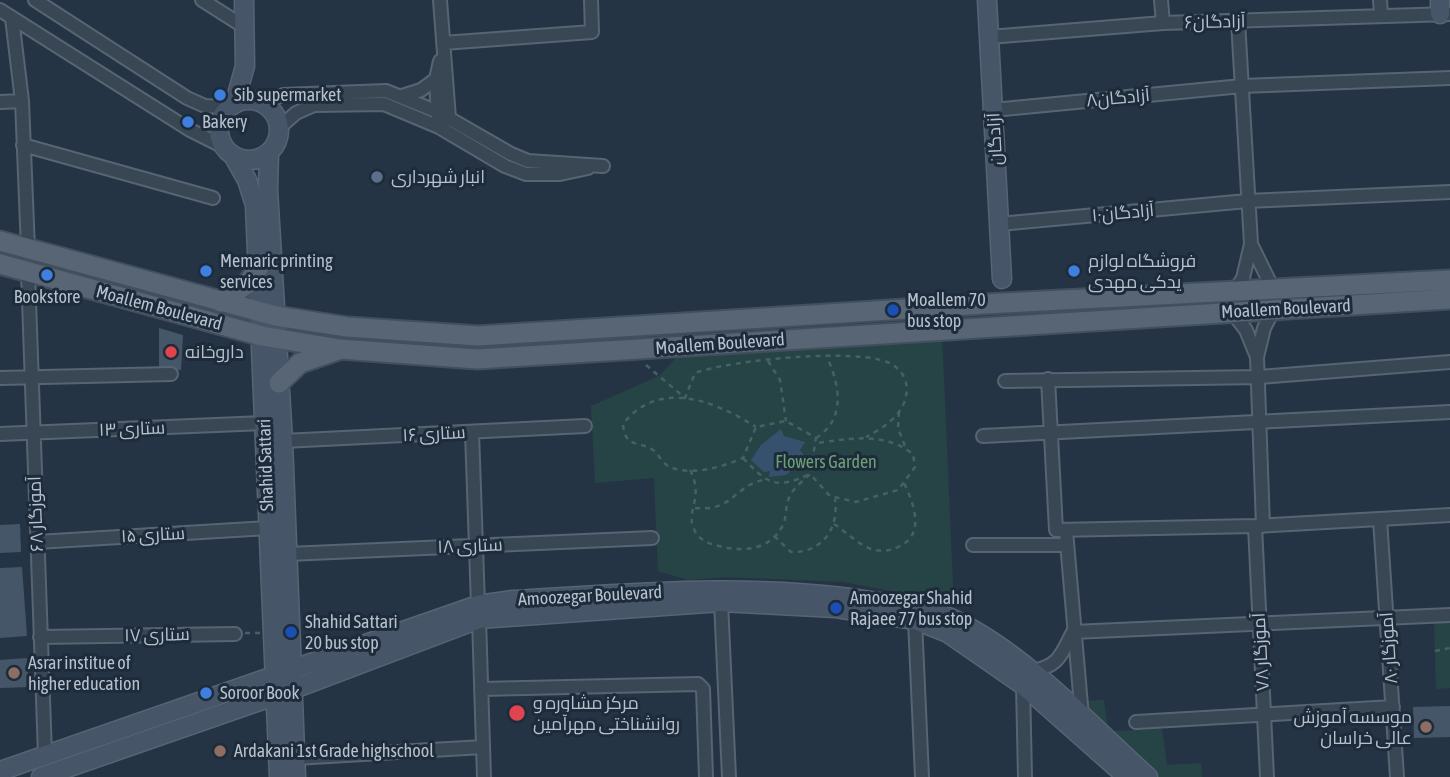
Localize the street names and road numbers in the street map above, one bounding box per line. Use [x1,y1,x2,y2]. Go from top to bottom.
street label: آزادگان۶ [1184,11,1246,33]
street label: آزادگان۸ [1085,84,1151,112]
street label: آزادگان [983,112,1007,166]
street label: آزادگان۱۰ [1091,200,1155,226]
street label: Moallem Boulevard [94,281,224,335]
street label: Moallem Boulevard [1221,295,1351,323]
street label: Moallem Boulevard [655,329,785,359]
street label: ستاری ۱۳ [98,417,166,441]
street label: Shahid Sattari [254,418,278,512]
street label: ستاری ۱۶ [402,422,466,446]
street label: آموزگار ۶۸ [24,476,48,552]
street label: ستاری ۱۵ [120,523,186,547]
street label: ستاری ۱۸ [437,534,503,558]
street label: Amoozegar Boulevard [517,581,663,611]
street label: آموزگار ۸۰ [1376,611,1402,685]
street label: آموزگار ۷۸ [1248,612,1274,692]
street label: ستاری ۱۷ [124,624,190,646]

